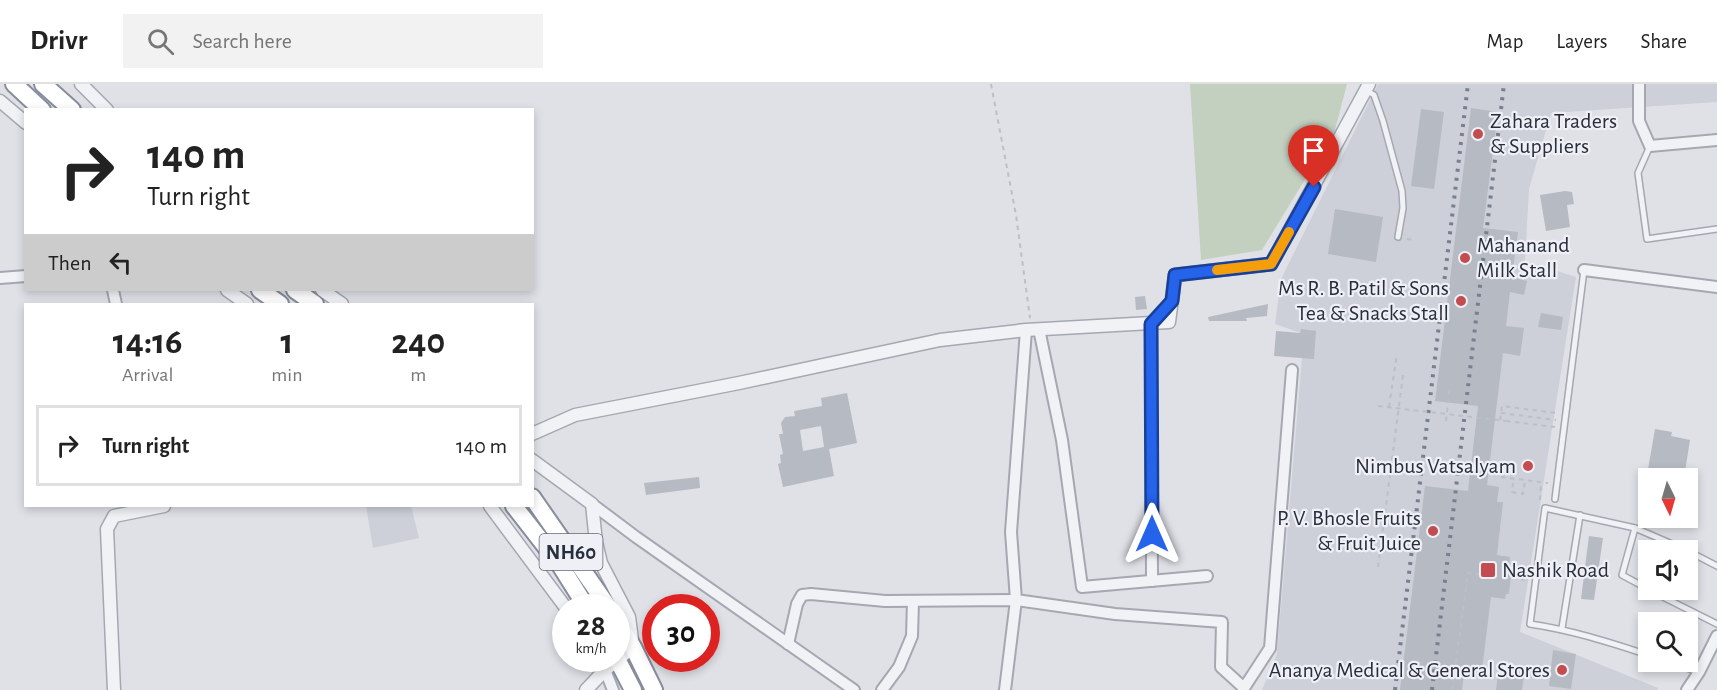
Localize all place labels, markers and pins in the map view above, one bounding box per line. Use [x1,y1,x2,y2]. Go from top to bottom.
place label: Zahara Traders & Suppliers [1490,110,1617,157]
pin [1288,125,1339,187]
marker: Zahara Traders & Suppliers [1471,127,1485,141]
place label: Mahanand Milk Stall [1477,234,1570,281]
marker: Mahanand Milk Stall [1458,251,1472,265]
place label: Ms R. B. Patil & Sons Tea & Snacks Stall [1278,277,1449,324]
marker: Ms R. B. Patil & Sons Tea & Snacks Stall [1454,294,1468,308]
place label: Nimbus Vatsalyam [1355,455,1516,477]
marker: Nimbus Vatsalyam [1521,459,1535,473]
place label: P. V. Bhosle Fruits & Fruit Juice [1277,507,1421,554]
marker: P. V. Bhosle Fruits & Fruit Juice [1426,524,1440,538]
place label: Nashik Road [1502,559,1609,581]
marker: Nashik Road [1479,561,1497,579]
place label: Ananya Medical & General Stores [1269,659,1550,681]
marker: Ananya Medical & General Stores [1555,663,1569,677]

